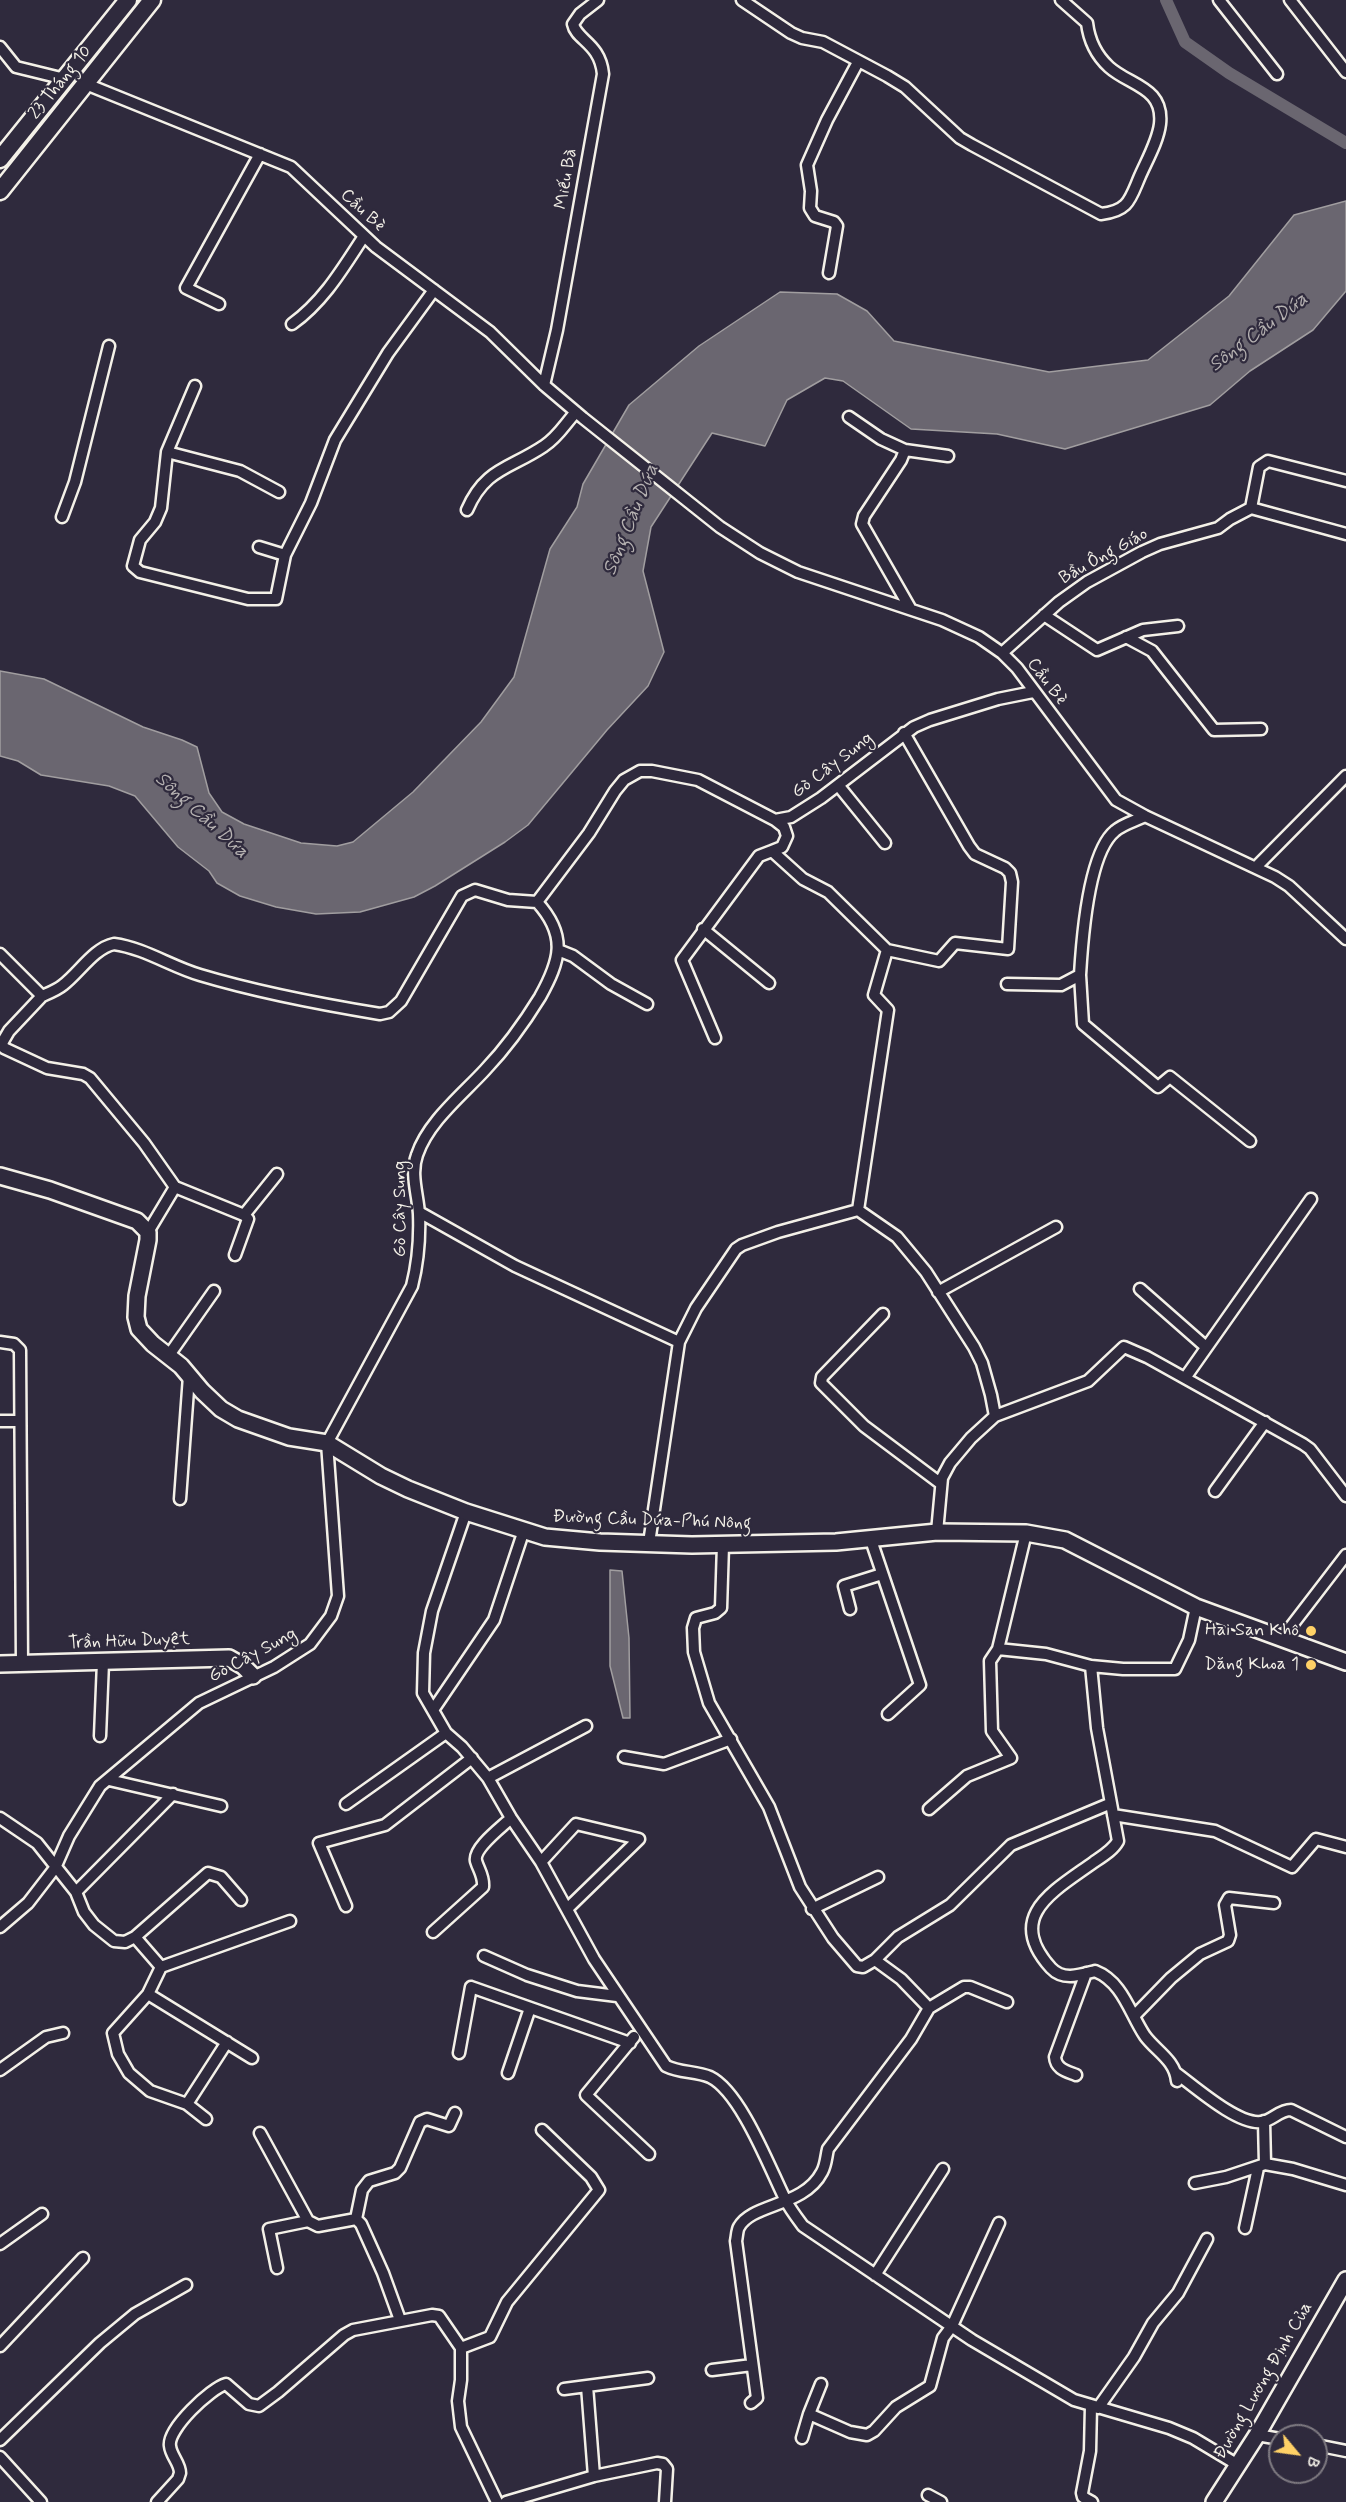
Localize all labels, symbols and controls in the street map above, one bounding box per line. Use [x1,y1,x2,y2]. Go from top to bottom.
street label: 23 Tháng 10 [25,42,97,124]
street label: Miếu Bà [551,147,583,211]
street label: Cầu Bè [335,185,389,237]
water label: Sông Cầu Dứa [1205,288,1313,378]
water label: Sông Cầu Dứa [599,461,665,579]
street label: Bầu Ông Giáo [1056,524,1152,590]
street label: Cầu Bè [1021,654,1071,710]
street label: Gò Cây Sung [788,728,878,804]
water label: Sông Cầu Dứa [149,768,253,864]
street label: Gò Cây Sung [390,1161,412,1257]
street label: Đường Cầu Dứa-Phú Nông [552,1507,752,1535]
place label: Hai San Khô [1205,1620,1299,1642]
street label: Gò Cây Sung [205,1624,301,1688]
marker: Hai San Khô [1304,1624,1318,1638]
street label: Trần Hữu Duyệt [68,1629,190,1655]
place label: Dăng Khoa 1 [1204,1654,1299,1676]
marker: Dăng Khoa 1 [1304,1658,1318,1672]
street label: Đường Lương Định Của [1210,2298,1318,2464]
north arrow [1268,2424,1328,2484]
text: B [1301,2452,1324,2472]

